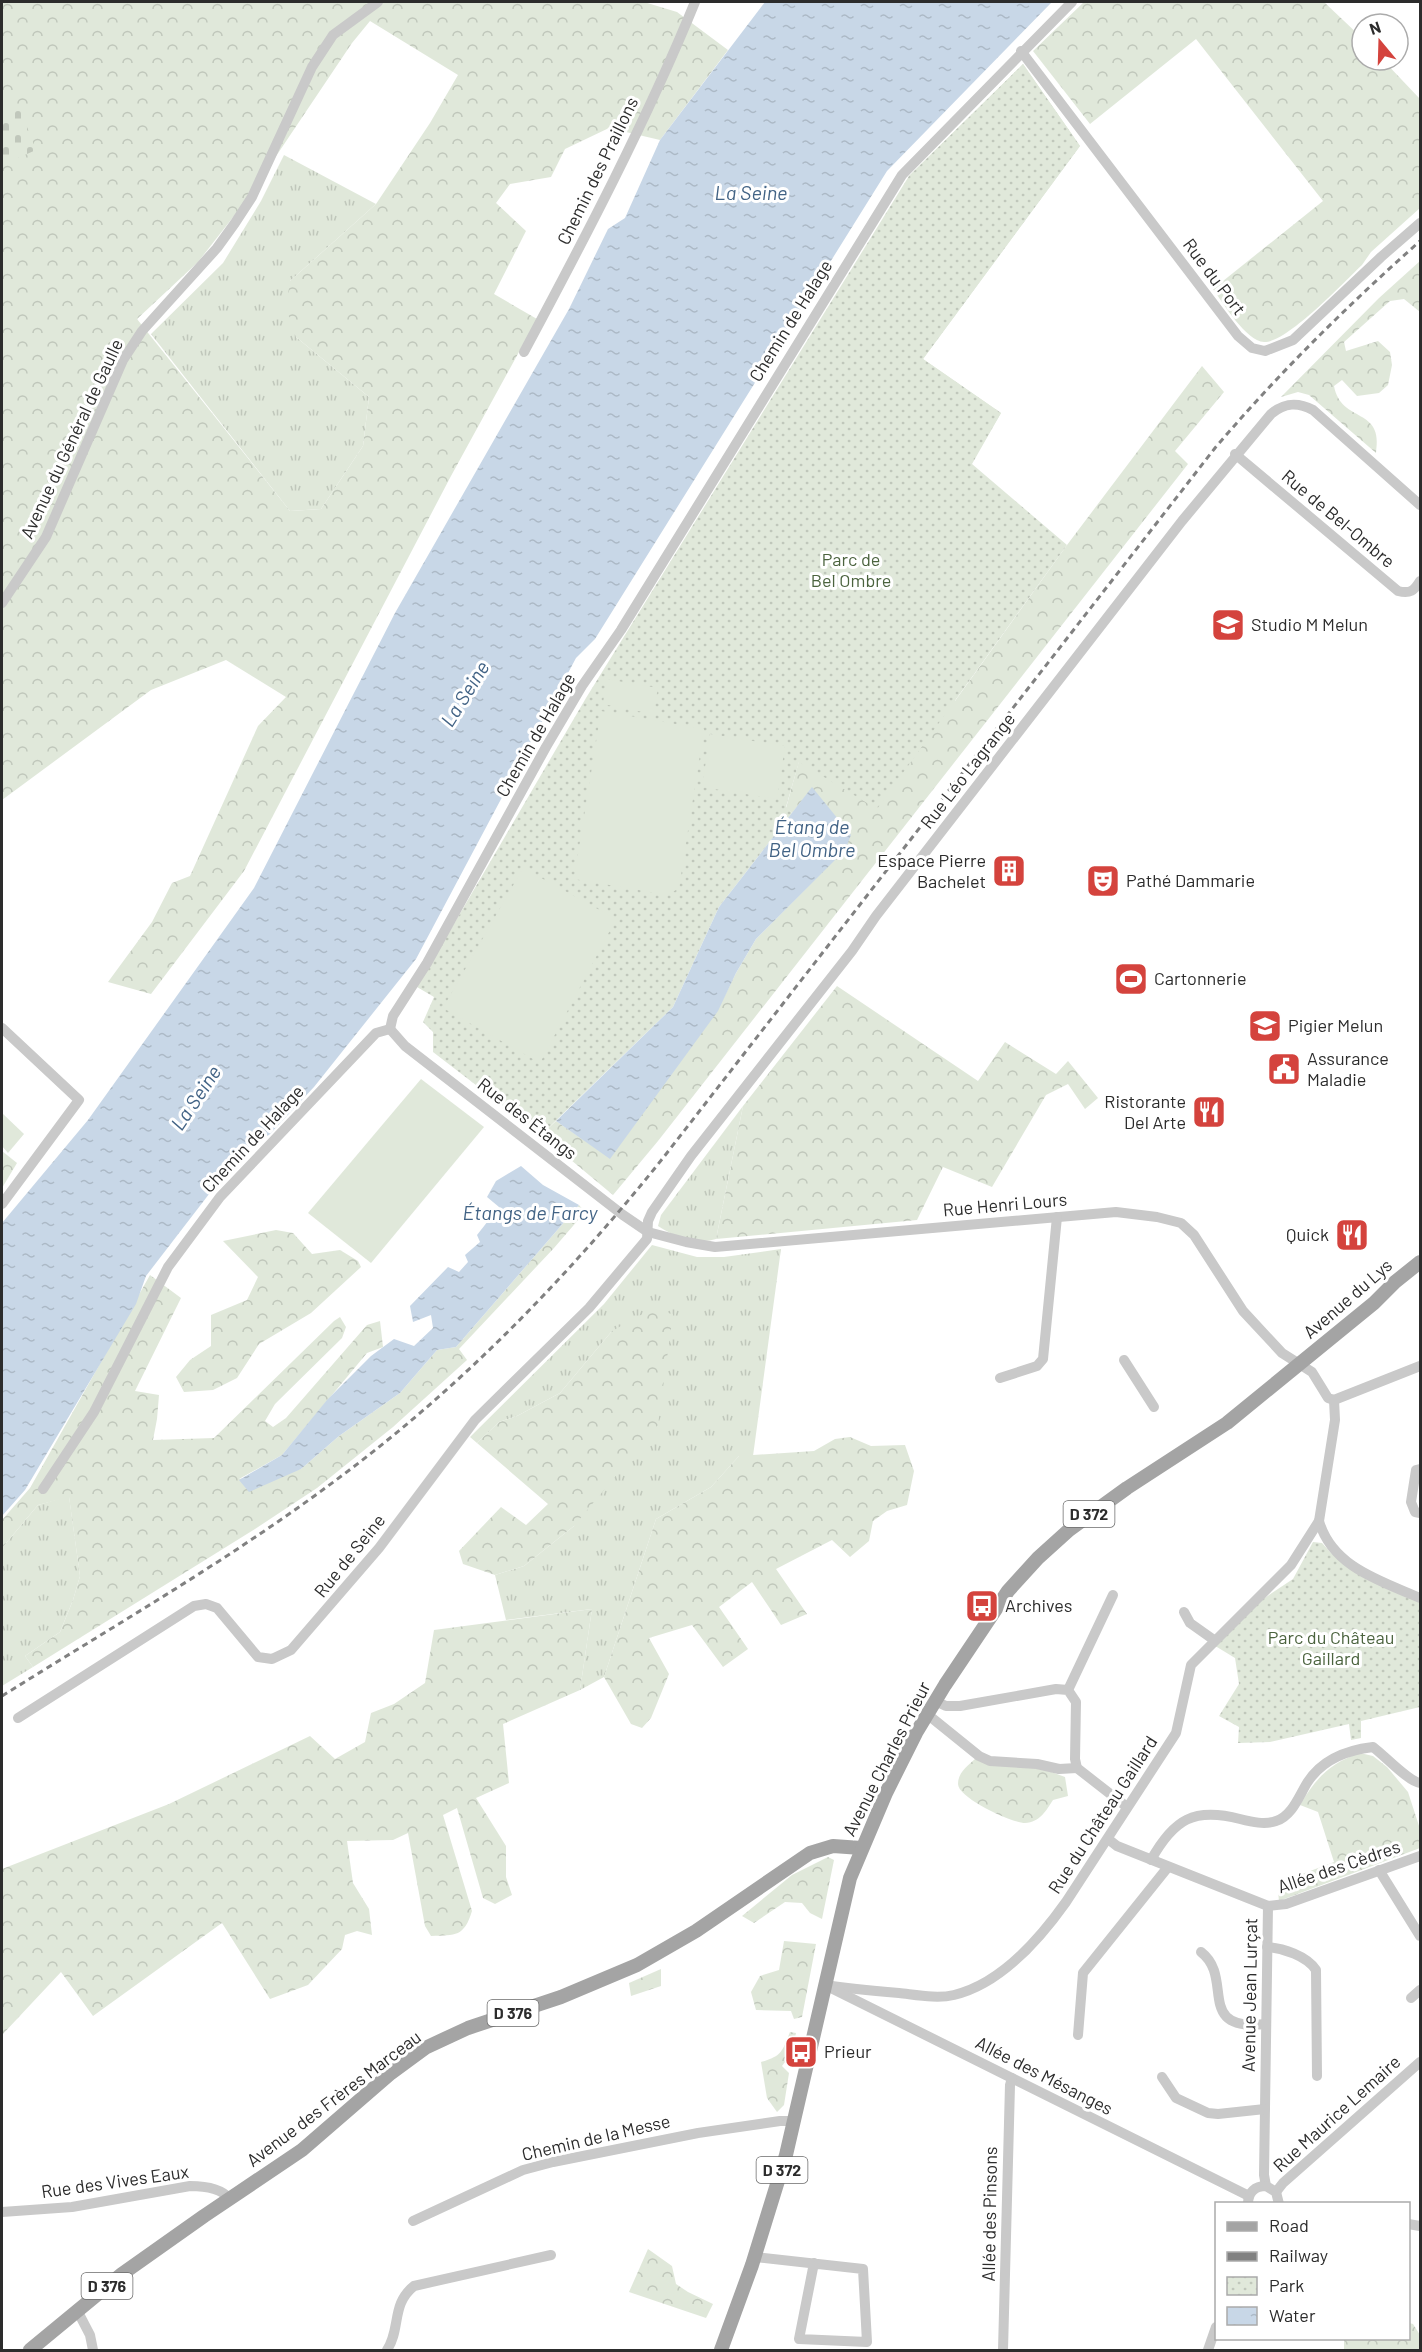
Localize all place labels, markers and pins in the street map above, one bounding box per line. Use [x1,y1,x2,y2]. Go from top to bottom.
school or university icon: Studio M Melun [1210,607,1246,643]
place label: Studio M Melun [1251,613,1368,635]
place label: Espace Pierre Bachelet [877,849,986,892]
building icon: Espace Pierre Bachelet [991,853,1027,889]
theatre icon: Pathé Dammarie [1085,863,1121,899]
place label: Pathé Dammarie [1126,869,1255,891]
sports icon: Cartonnerie [1113,961,1149,997]
place label: Cartonnerie [1154,967,1247,989]
school or university icon: Pigier Melun [1247,1008,1283,1044]
place label: Pigier Melun [1288,1014,1383,1036]
place label: Assurance Maladie [1307,1047,1389,1090]
public building icon: Assurance Maladie [1266,1051,1302,1087]
place label: Ristorante Del Arte [1104,1090,1186,1133]
restaurant icon: Ristorante Del Arte [1191,1094,1227,1130]
restaurant icon: Quick [1334,1217,1370,1253]
place label: Quick [1286,1223,1329,1245]
bus stop icon: Archives [964,1588,1000,1624]
place label: Archives [1005,1594,1072,1616]
bus stop icon: Prieur [783,2034,819,2070]
place label: Prieur [824,2040,872,2062]

